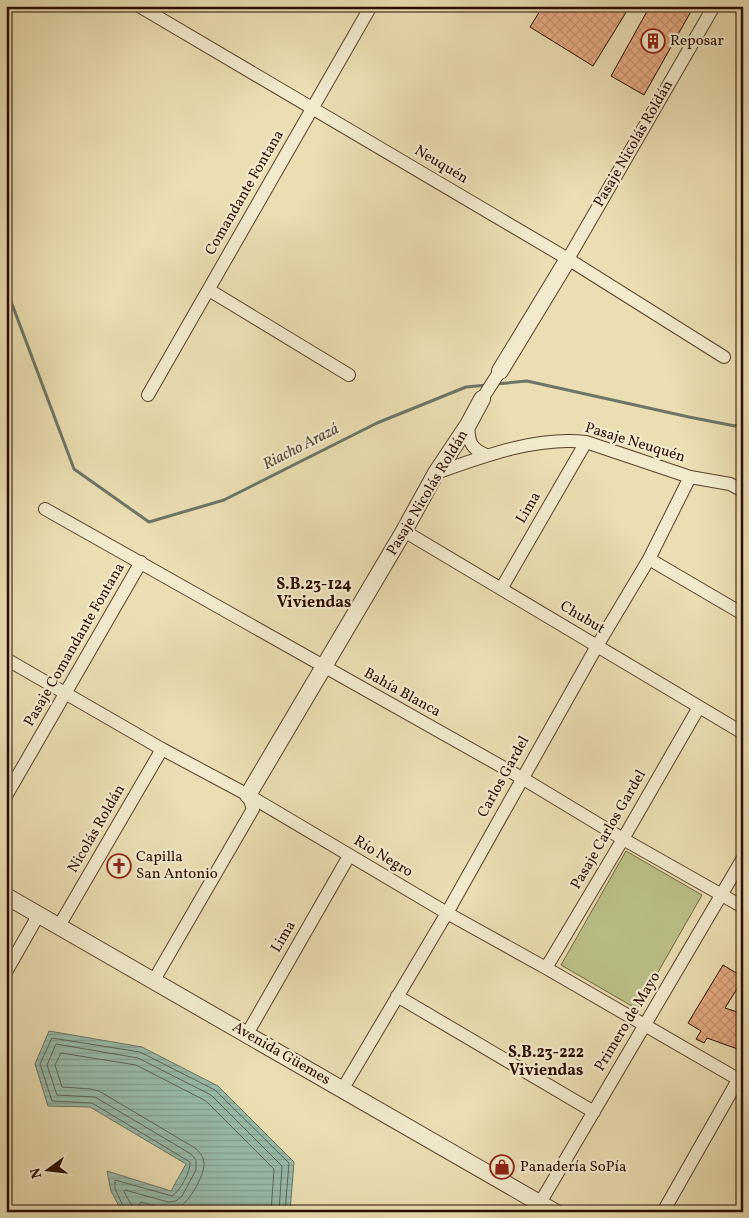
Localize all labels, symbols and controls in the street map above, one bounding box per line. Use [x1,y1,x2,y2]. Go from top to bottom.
building icon: Reposar [640,28,666,54]
place label: Reposar [670,31,724,52]
street label: Pasaje Nicolás Roldán [589,77,679,211]
street label: Comandante Fontana [201,127,289,259]
street label: Neuquén [410,141,472,189]
water label: Riacho Arazá [259,418,343,476]
street label: Pasaje Neuquén [582,418,688,468]
street label: Pasaje Nicolás Roldán [382,426,474,560]
street label: Lima [511,488,547,528]
street label: Pasaje Comandante Fontana [19,559,131,731]
district label: S.B.23-124 Viviendas [276,574,352,614]
street label: Chubut [556,596,608,640]
street label: Bahía Blanca [360,663,444,723]
street label: Carlos Gardel [473,732,535,822]
street label: Pasaje Carlos Gardel [566,766,652,894]
street label: Nicolás Roldán [63,781,131,877]
street label: Río Negro [349,831,417,883]
place label: Capilla San Antonio [136,847,218,885]
church icon: Capilla San Antonio [106,853,132,879]
street label: Lima [266,917,302,957]
street label: Primero de Mayo [590,968,666,1076]
street label: Avenida Güemes [228,1017,334,1091]
district label: S.B.23-222 Viviendas [508,1042,584,1082]
north arrow [22,1146,72,1196]
shop icon: Panadería SoPía [489,1154,515,1180]
place label: Panadería SoPía [520,1157,626,1178]
text: N [26,1166,47,1180]

